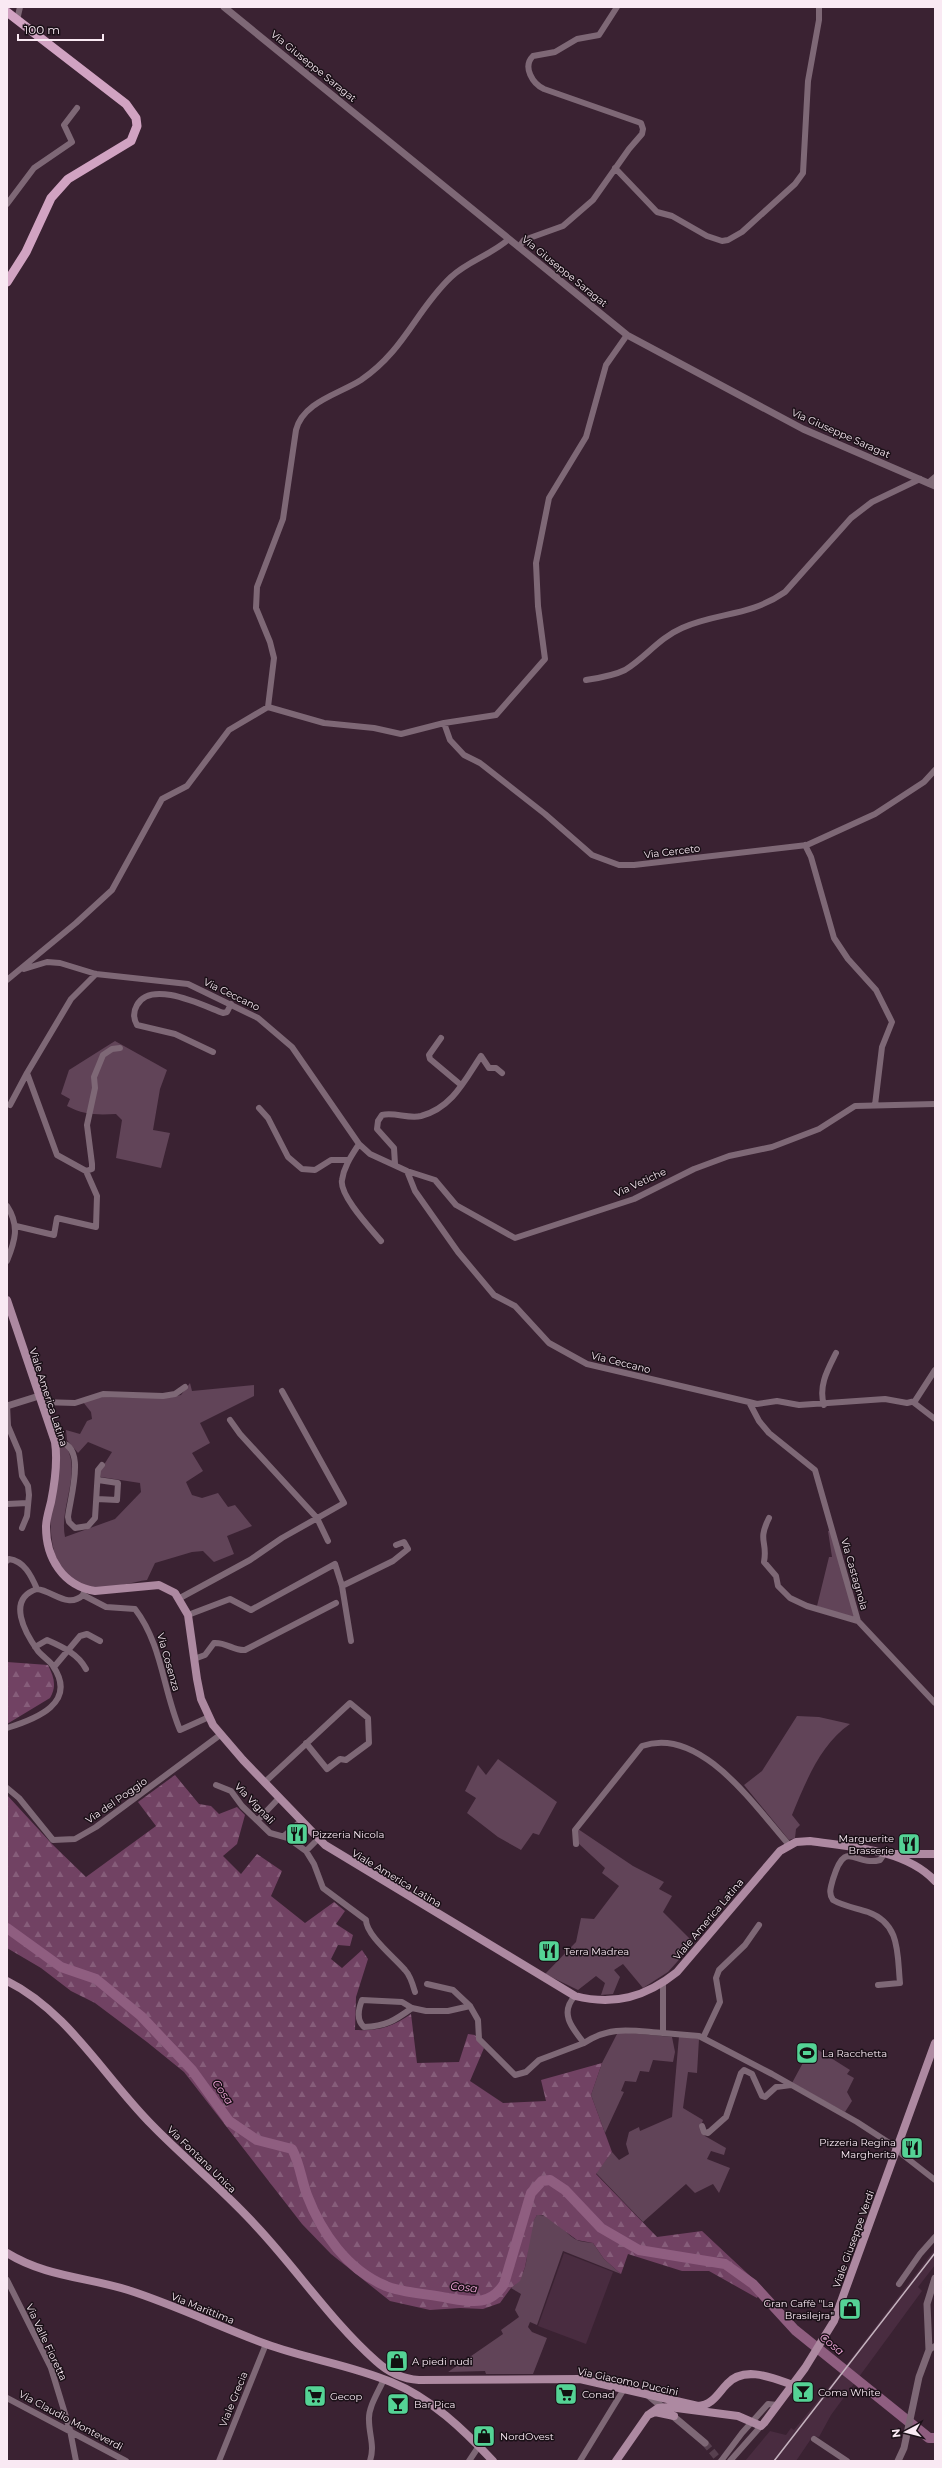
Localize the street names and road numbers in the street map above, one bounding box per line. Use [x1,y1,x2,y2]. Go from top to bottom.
street label: Via Giuseppe Saragat [268,28,359,105]
street label: Via Giuseppe Saragat [519,233,610,310]
street label: Via Giuseppe Saragat [789,406,892,461]
street label: Via Cerceto [643,842,701,861]
street label: Via Ceccano [202,975,262,1014]
street label: Via Vetiche [612,1165,668,1200]
street label: Viale America Latina [26,1346,71,1448]
street label: Via Ceccano [590,1349,652,1376]
street label: Via Castagnola [838,1537,871,1612]
street label: Via Cosenza [154,1632,183,1693]
street label: Via del Poggio [83,1774,150,1826]
street label: Via Vignali [232,1780,278,1827]
street label: Viale America Latina [349,1846,444,1910]
street label: Viale America Latina [670,1876,746,1963]
street label: Via Fontana Unica [164,2123,239,2196]
street label: Viale Giuseppe Verdi [830,2189,877,2290]
street label: Via Marittima [169,2290,236,2327]
street label: Via Valle Fioretta [23,2302,70,2383]
street label: Via Giacomo Puccini [576,2364,680,2399]
street label: Viale Grecia [216,2370,250,2429]
street label: Via Claudio Monteverdi [17,2388,125,2453]

